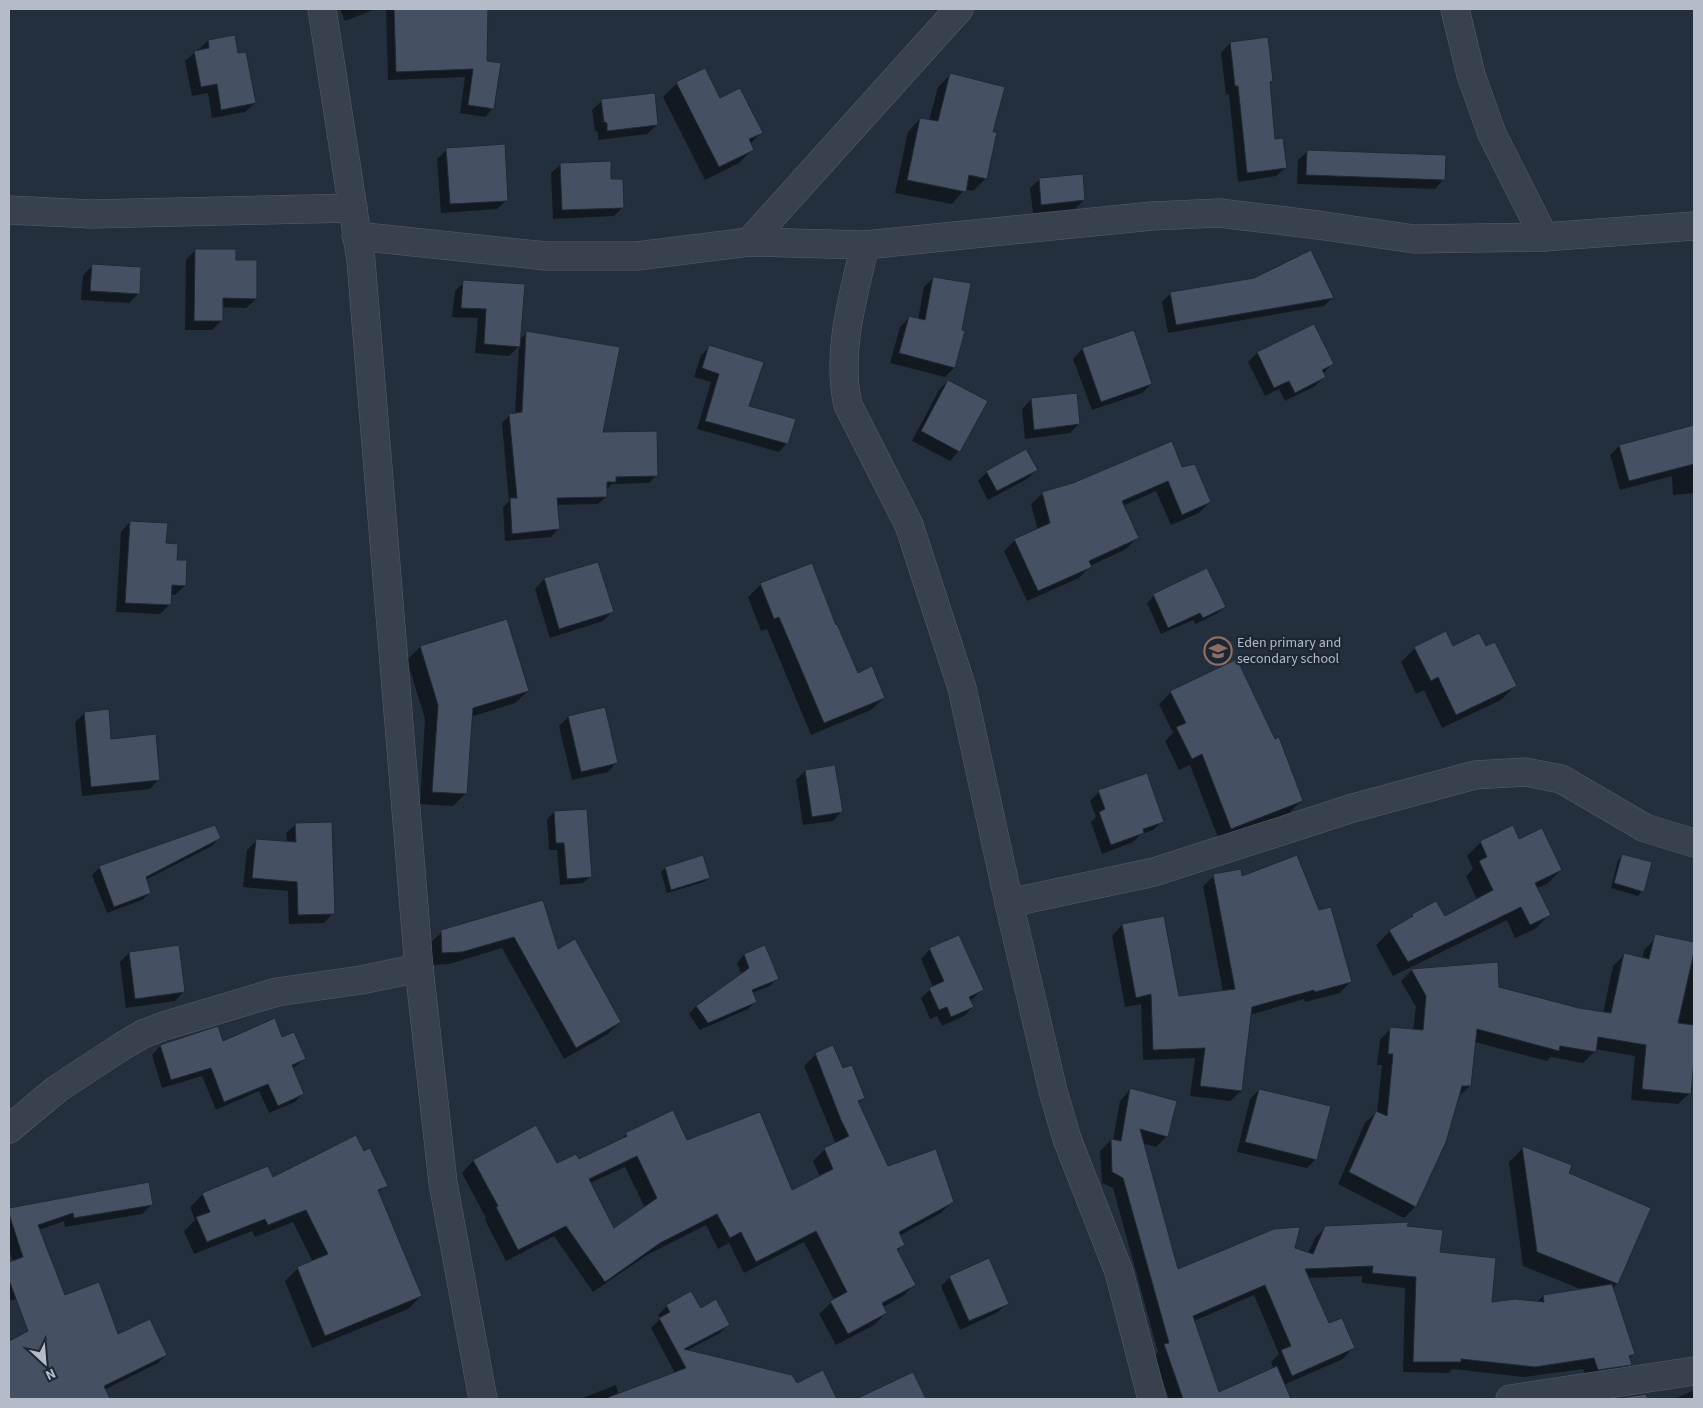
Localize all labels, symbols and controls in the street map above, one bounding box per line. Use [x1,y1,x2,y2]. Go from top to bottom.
place label: Eden primary and secondary school [1237,633,1341,669]
school or university icon: Eden primary and secondary school [1203,636,1233,666]
north arrow [20,1338,70,1388]
text: N [42,1363,59,1385]

